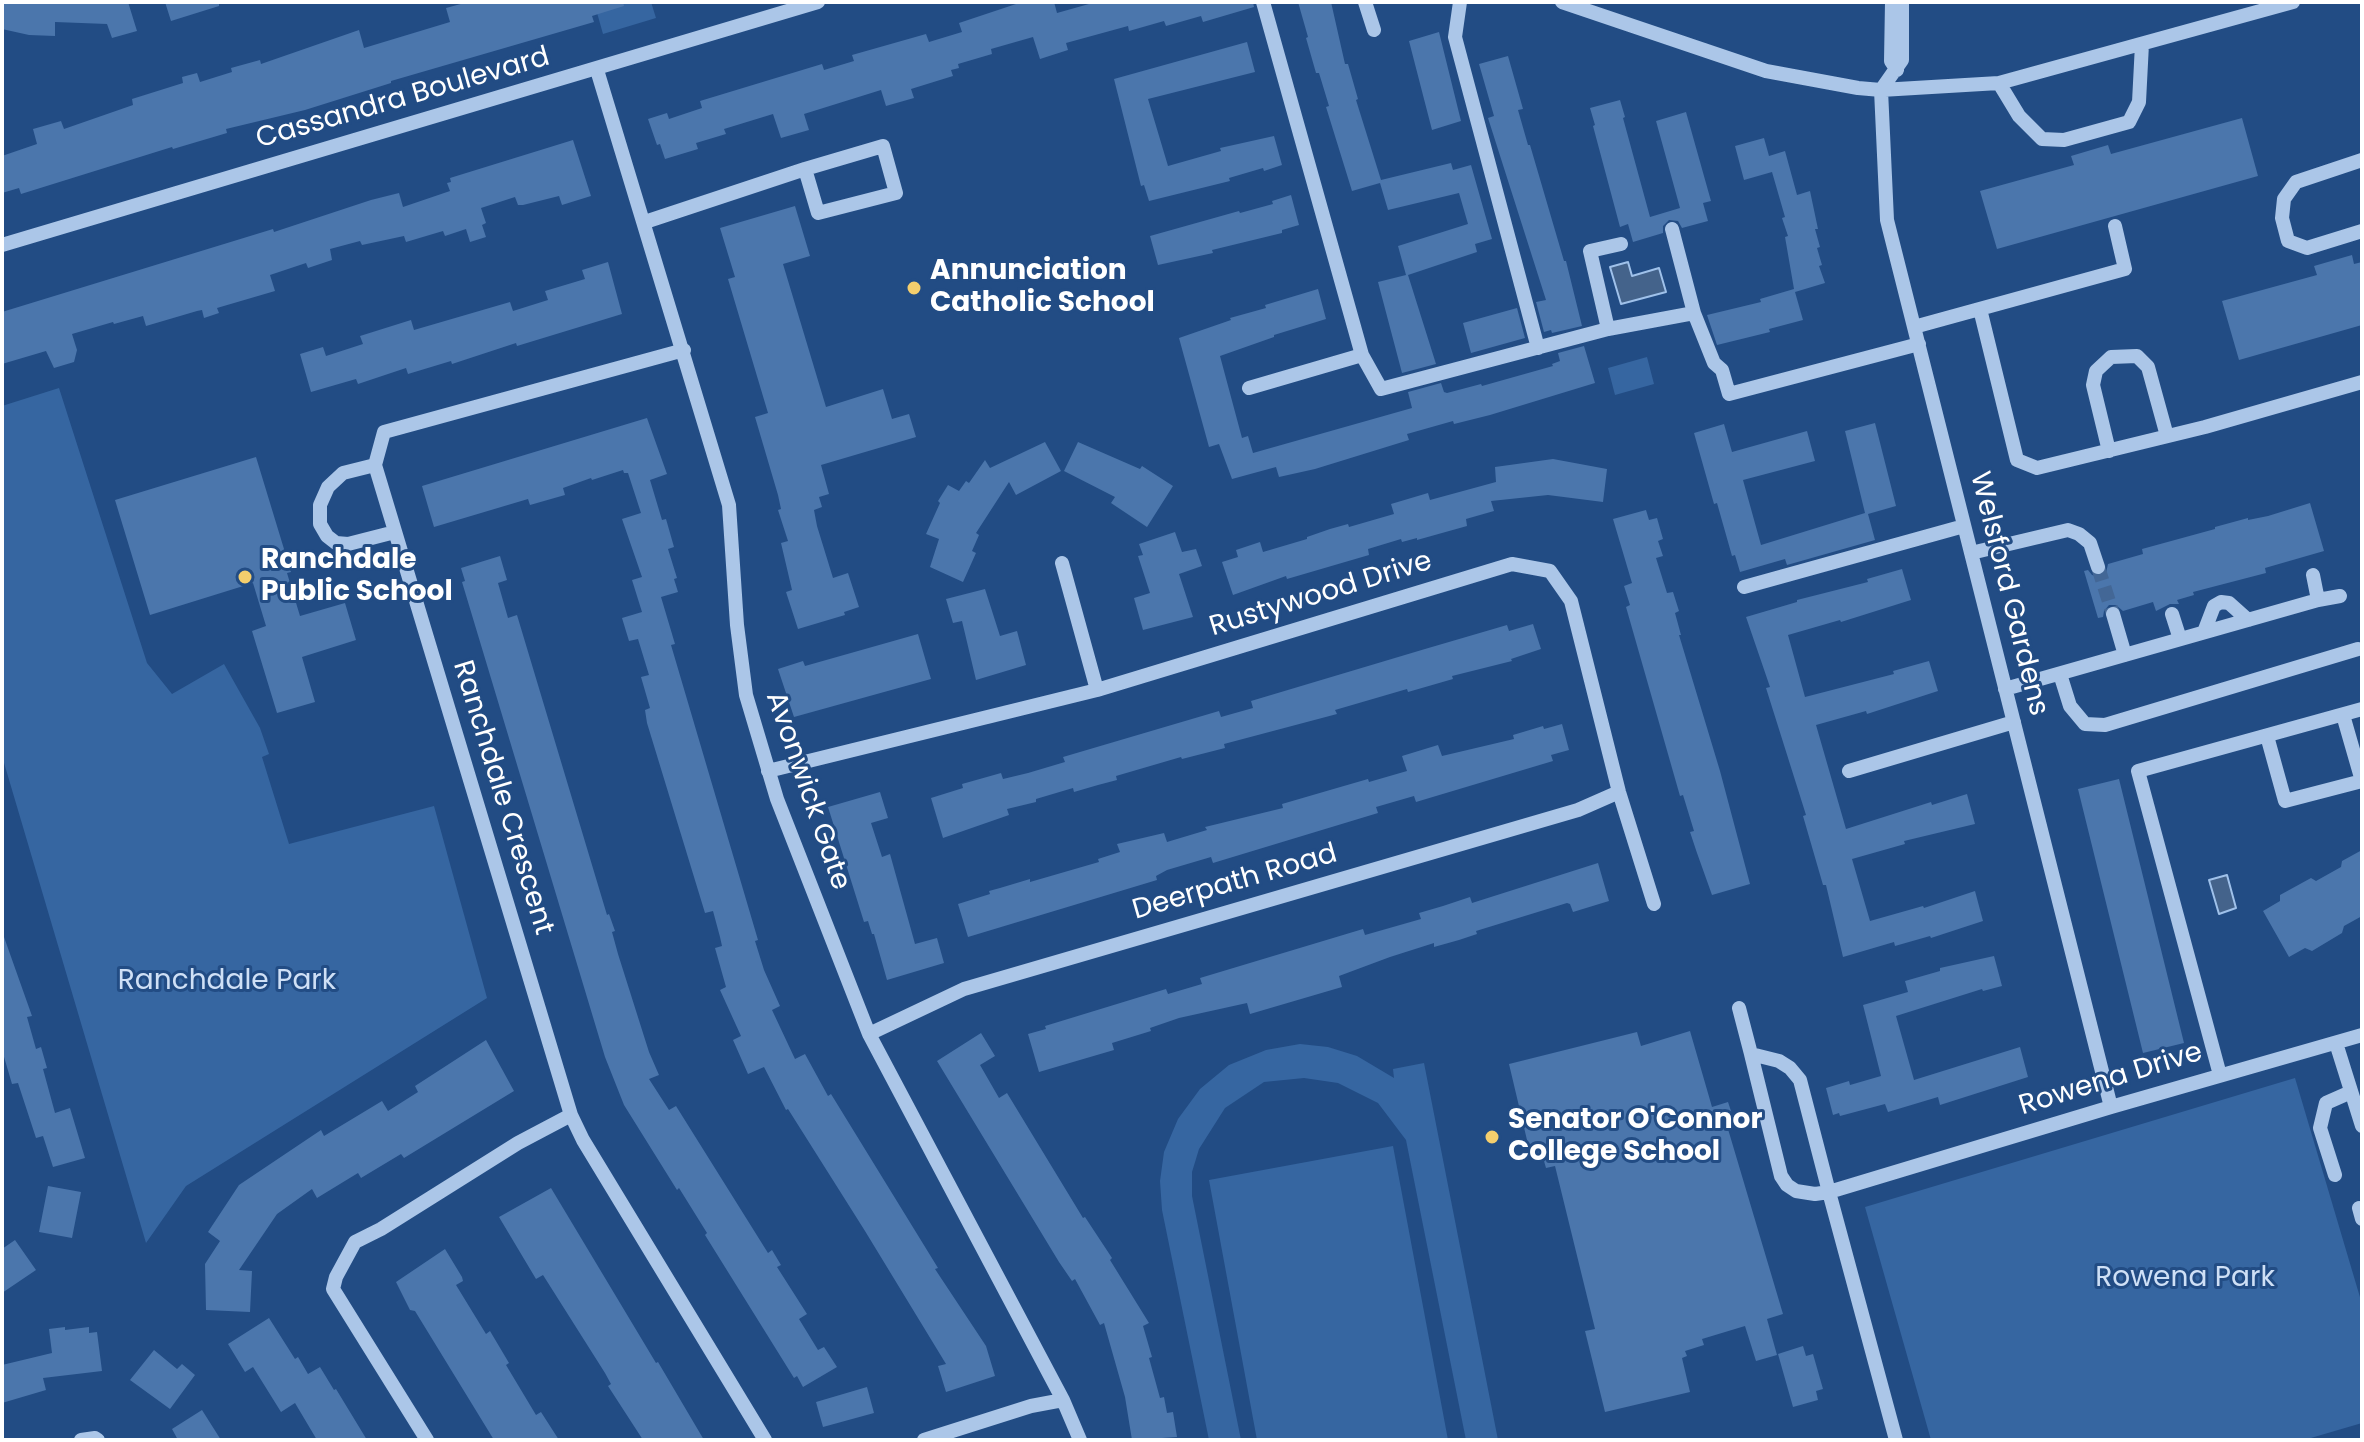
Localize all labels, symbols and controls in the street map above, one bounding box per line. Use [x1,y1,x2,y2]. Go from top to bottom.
street label: Cassandra Boulevard [252,41,554,157]
place label: Annunciation Catholic School [930,255,1155,321]
marker: Annunciation Catholic School [905,279,923,297]
street label: Welsford Gardens [1961,469,2055,719]
place label: Ranchdale Public School [261,544,453,610]
street label: Rustywood Drive [1206,545,1436,645]
marker: Ranchdale Public School [236,568,254,586]
street label: Ranchdale Crescent [444,657,560,939]
street label: Avonwick Gate [757,687,857,895]
street label: Deerpath Road [1129,838,1341,928]
park label: Ranchdale Park [118,965,336,999]
street label: Rowena Drive [2015,1036,2207,1124]
place label: Senator O'Connor College School [1508,1104,1762,1170]
marker: Senator O'Connor College School [1483,1128,1501,1146]
park label: Rowena Park [2095,1262,2275,1296]

